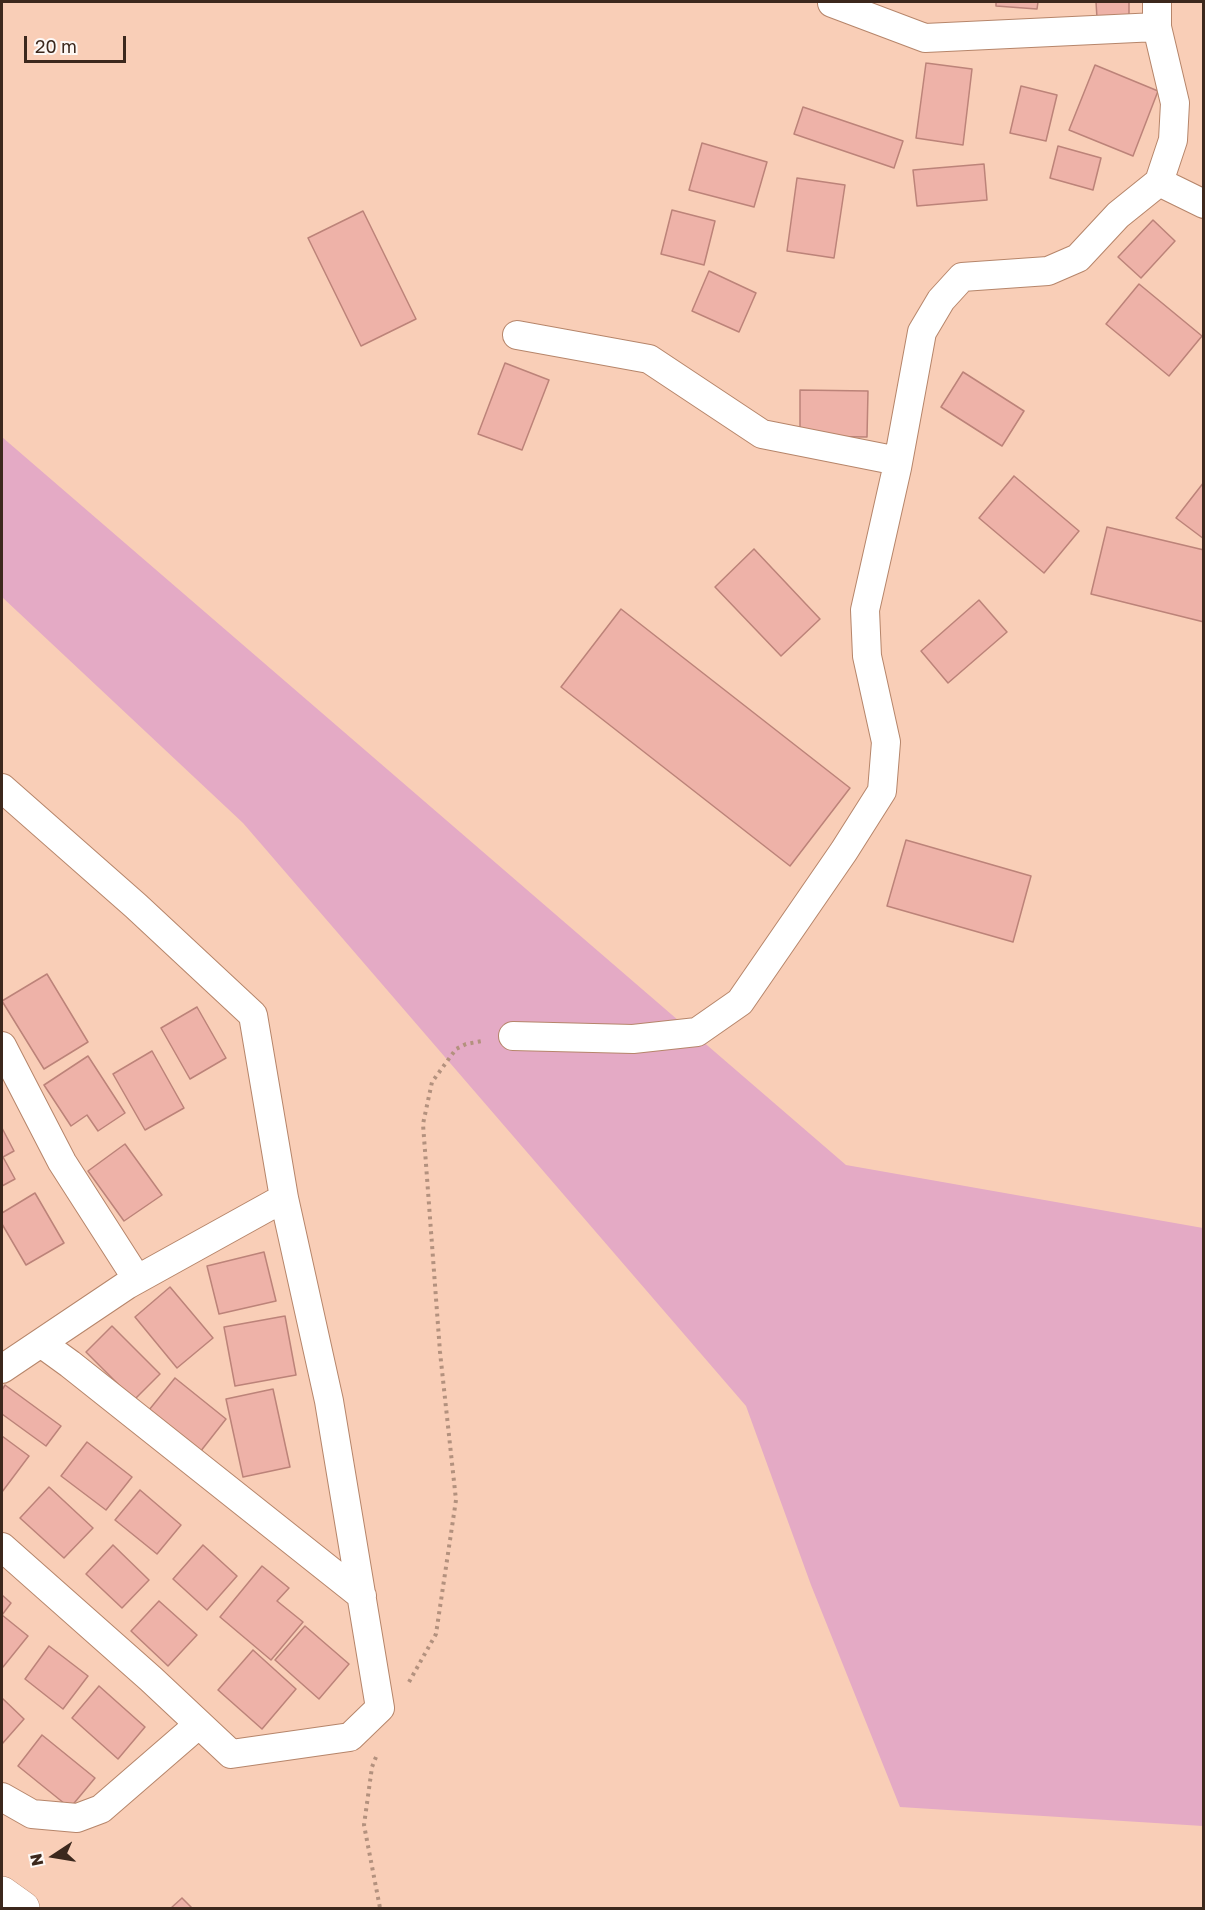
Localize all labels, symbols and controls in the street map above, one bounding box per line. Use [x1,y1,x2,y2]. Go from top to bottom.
scale bar [27,24,129,62]
text: 20 m [35,35,77,57]
north arrow [24,1826,84,1886]
text: N [25,1852,47,1868]

